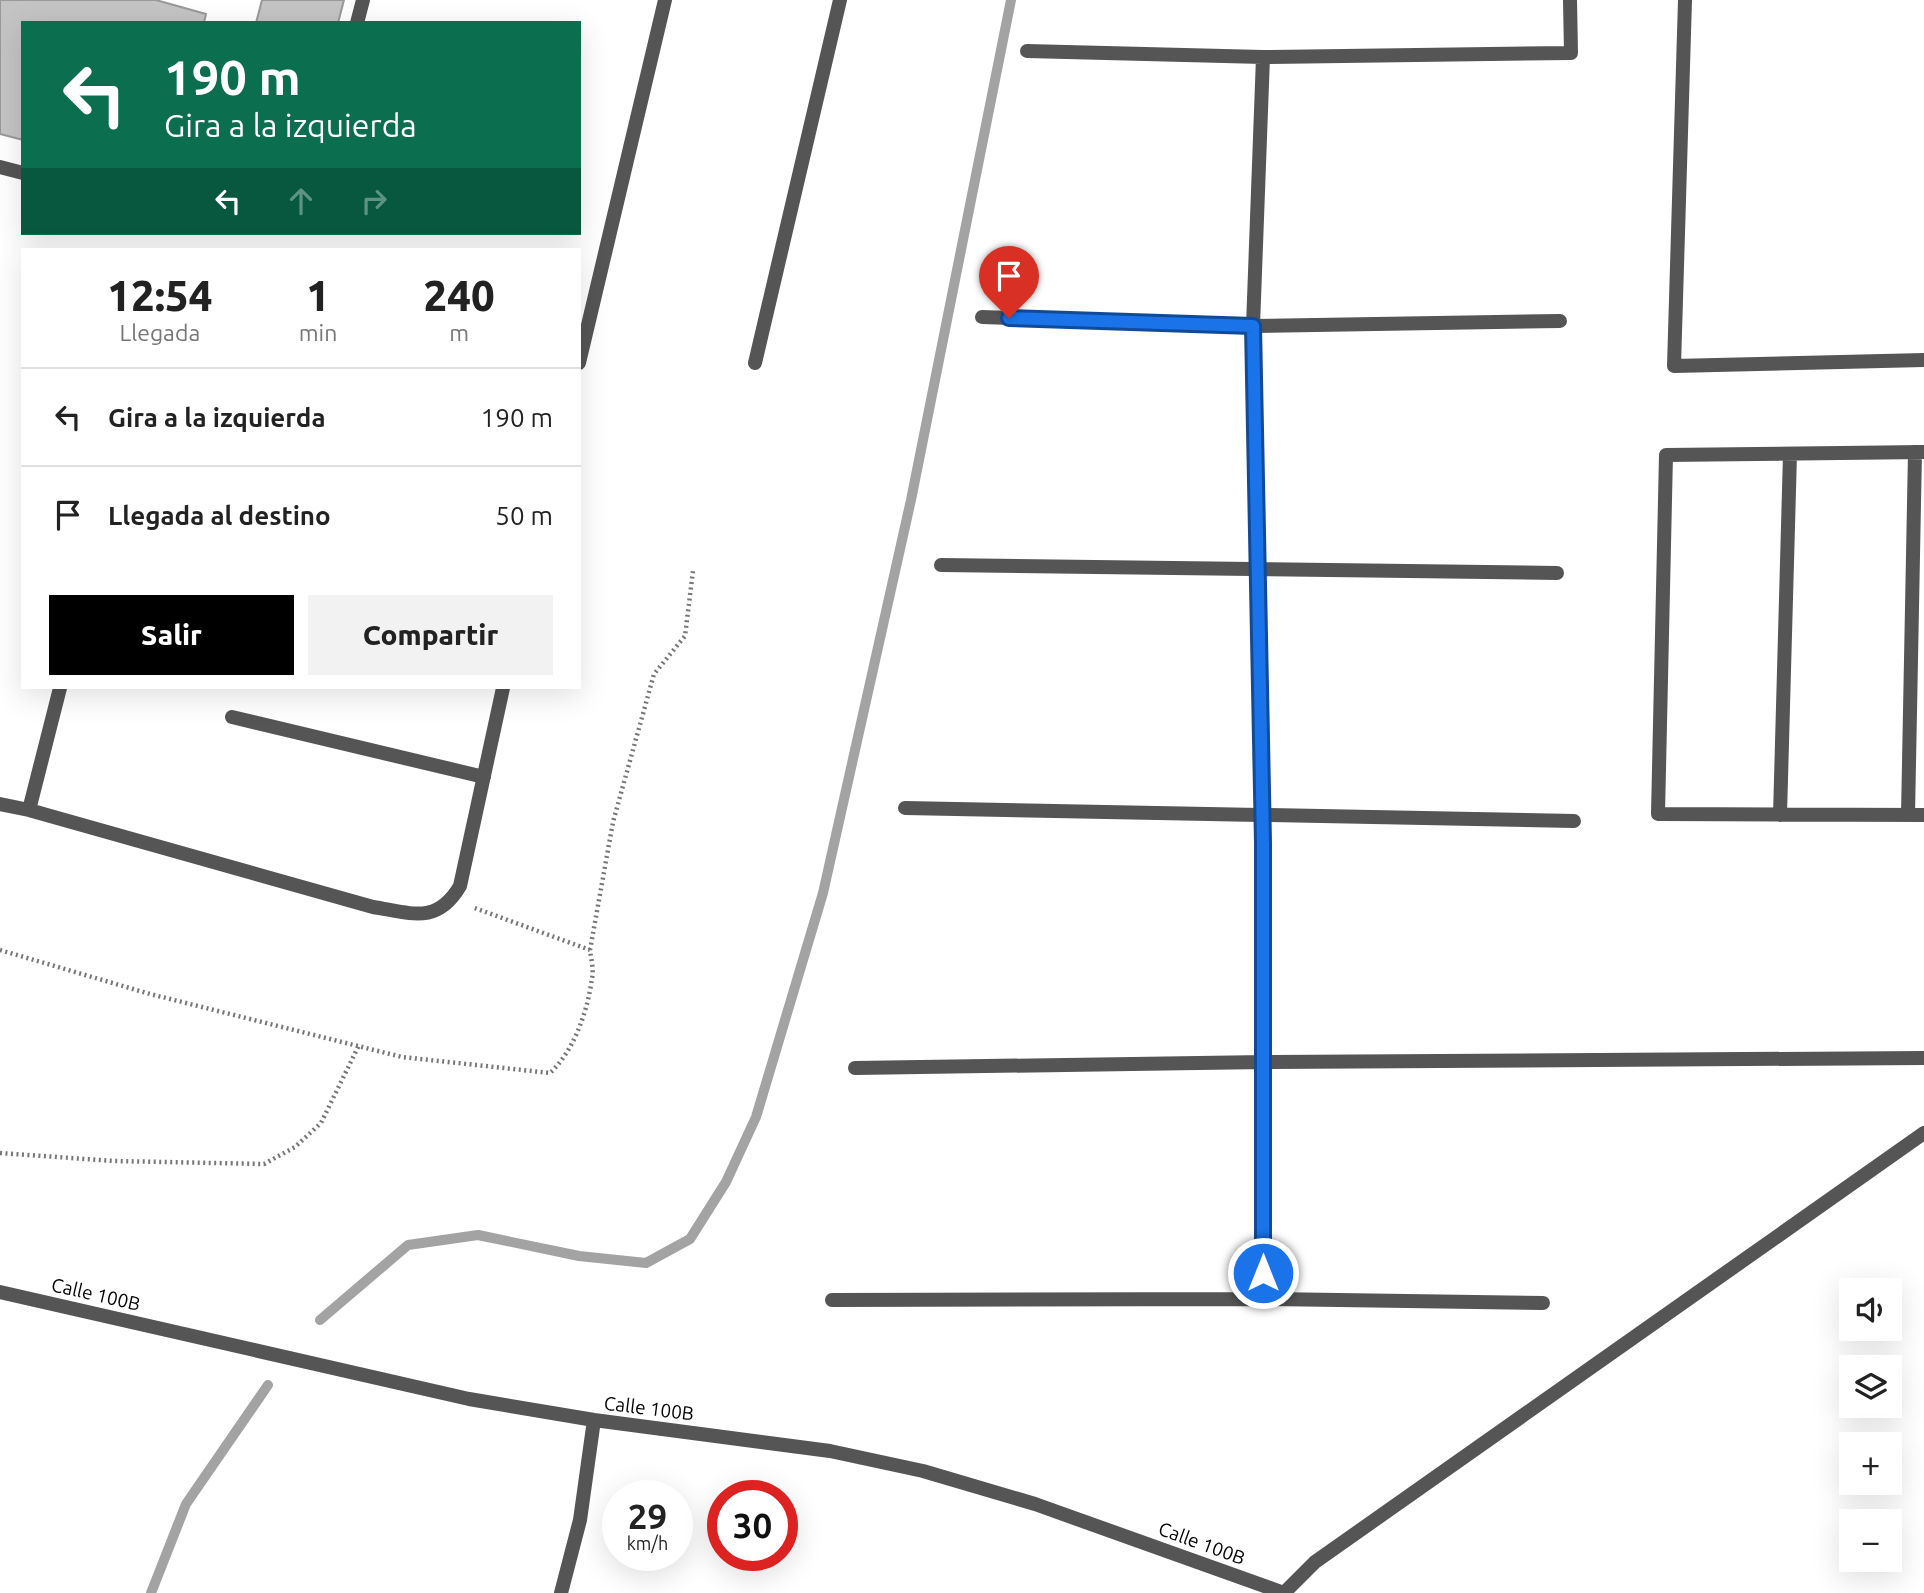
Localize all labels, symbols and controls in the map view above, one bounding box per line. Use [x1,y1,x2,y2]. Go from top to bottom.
icon: left [49,49,140,140]
text: 190 m [164,49,301,104]
text: Gira a la izquierda [164,107,417,143]
icon: left [209,182,247,220]
icon: ahead [282,182,320,220]
icon: right [355,182,393,220]
pin [979,246,1039,318]
icon: arrive [990,257,1028,295]
text: 12:54 [107,272,212,319]
text: 1 [306,272,330,319]
text: 240 [424,272,495,319]
text: Llegada [119,320,200,345]
text: min [299,320,337,345]
text: m [449,320,469,345]
icon: left [49,398,87,436]
text: Gira a la izquierda [108,403,326,432]
text: 190 m [481,403,553,432]
icon: arrive [49,496,87,534]
text: Llegada al destino [108,501,331,530]
text: 50 m [495,501,553,530]
button: Salir [49,595,294,675]
button: Compartir [308,595,553,675]
position arrow [1226,1236,1300,1310]
street label: Calle 100B [49,1273,143,1315]
map controls [1839,1278,1902,1572]
button: sound [1839,1278,1902,1341]
button: layers [1839,1355,1902,1418]
street label: Calle 100B [603,1392,695,1424]
button: + [1839,1432,1902,1495]
speed limit sign: 30 [707,1480,798,1571]
text: 29 [628,1496,667,1536]
button: − [1839,1509,1902,1572]
street label: Calle 100B [1156,1517,1248,1569]
text: km/h [627,1533,668,1553]

